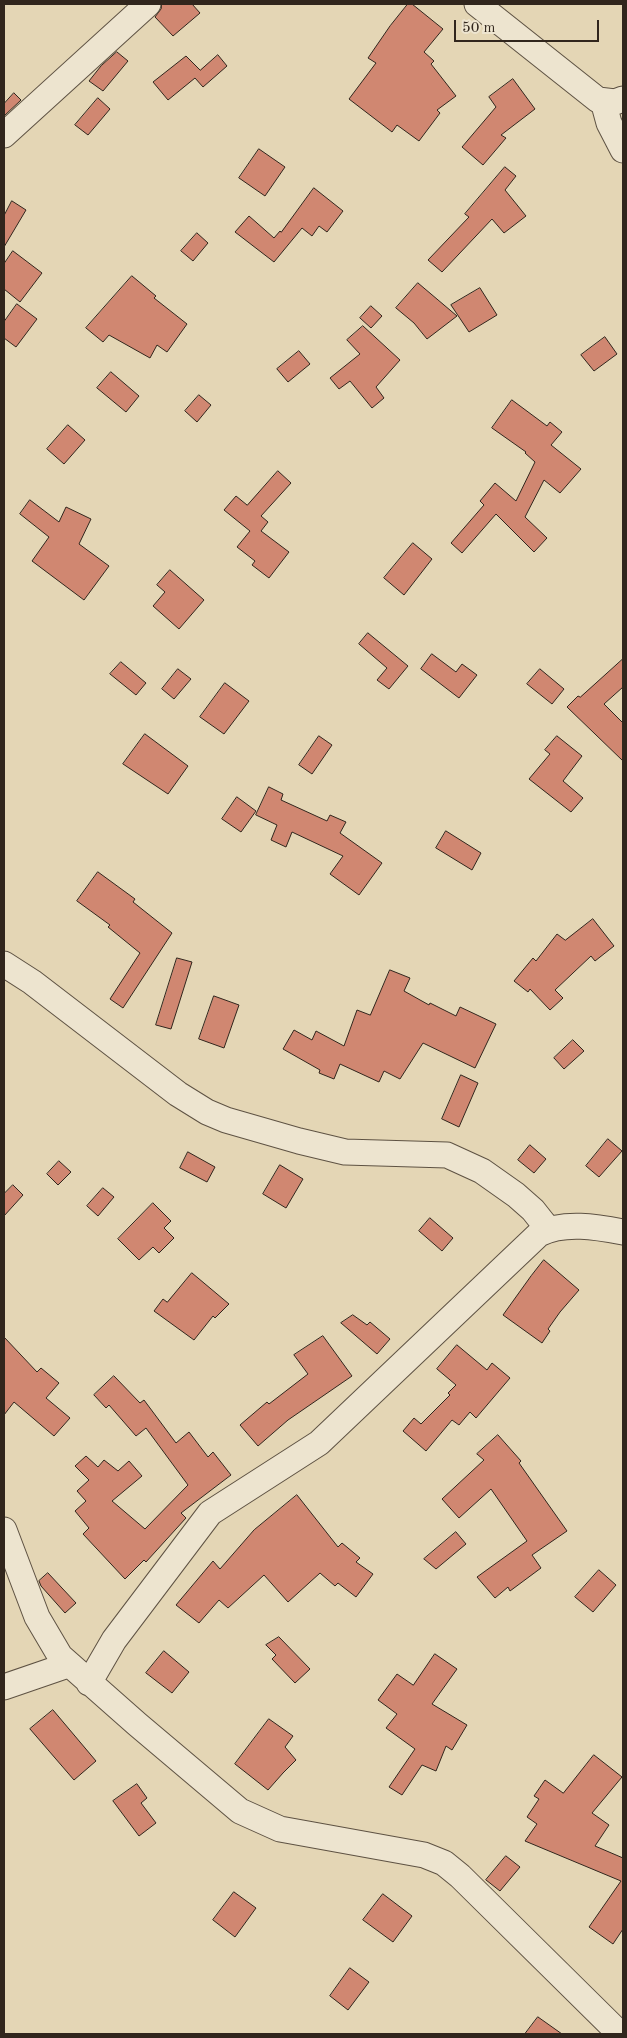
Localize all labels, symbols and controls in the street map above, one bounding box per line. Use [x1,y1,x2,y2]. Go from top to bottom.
scale bar [457,10,602,42]
text: 50 m [462,21,496,36]

